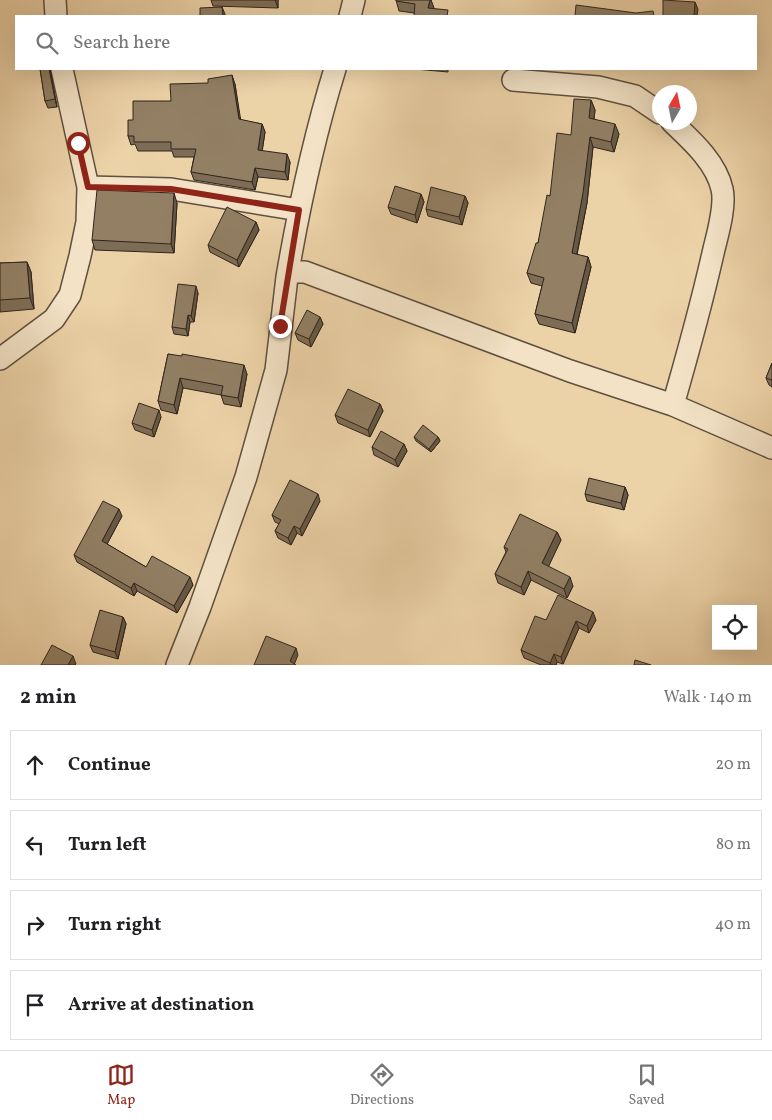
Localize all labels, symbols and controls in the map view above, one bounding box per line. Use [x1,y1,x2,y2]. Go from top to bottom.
search box [15,15,757,70]
icon: search [33,29,61,57]
text: Search here [73,30,170,56]
north arrow [652,85,697,130]
route start [67,132,90,155]
route end [269,315,292,338]
map controls [712,605,757,650]
button: locate [712,605,757,650]
text: 2 min [20,683,77,712]
text: Walk · 140 m [664,687,752,709]
icon: ahead [21,751,49,779]
text: Continue [68,752,151,778]
text: 20 m [716,754,751,776]
icon: left [21,831,49,859]
text: Turn left [68,832,147,858]
text: 80 m [716,834,751,856]
icon: right [21,911,49,939]
text: Turn right [68,912,161,938]
text: 40 m [715,914,751,936]
icon: arrive [21,991,49,1019]
text: Arrive at destination [68,992,254,1018]
tab: Map [107,1061,135,1110]
tab: Directions [350,1061,414,1110]
tab: Saved [629,1061,665,1110]

